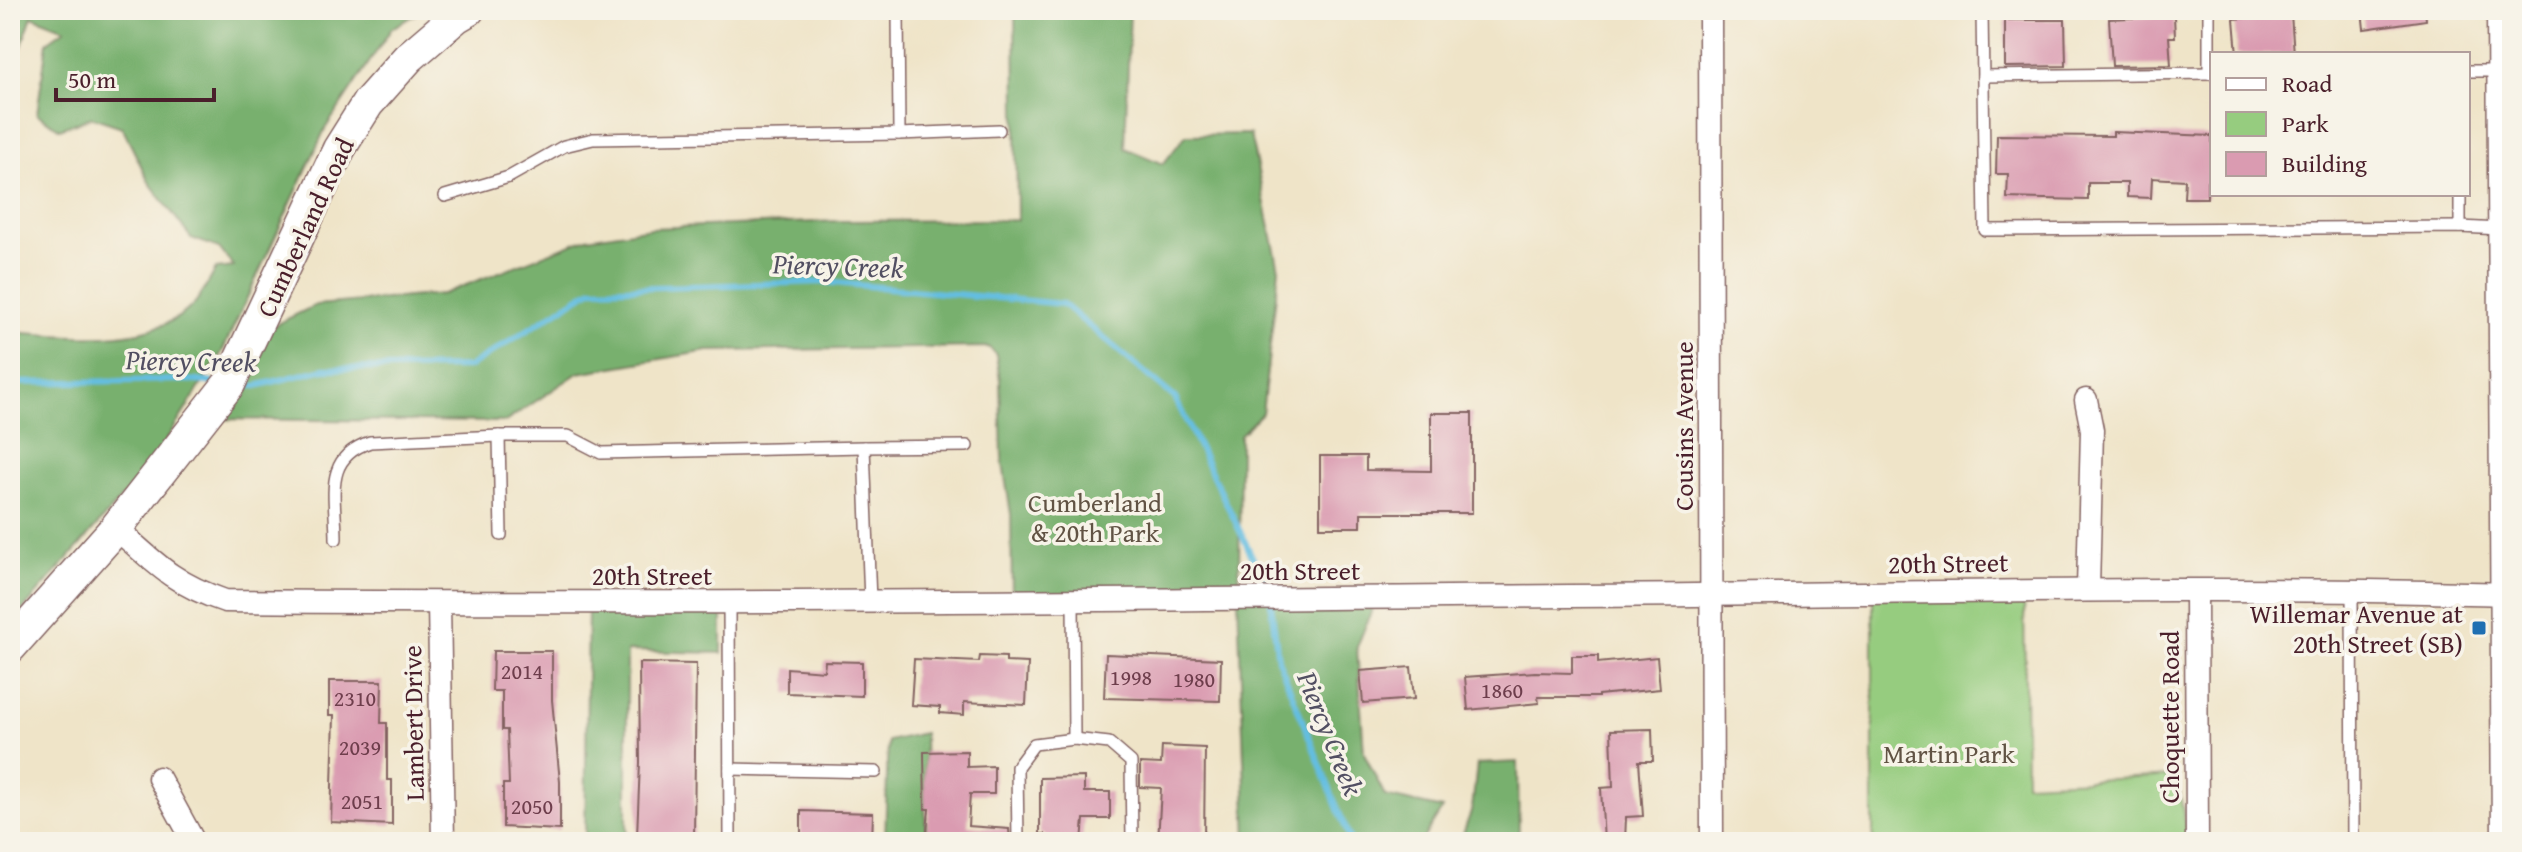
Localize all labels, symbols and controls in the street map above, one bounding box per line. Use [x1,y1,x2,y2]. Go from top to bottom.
scale bar [56,52,214,102]
legend [2210,52,2470,196]
text: 50 m [68,62,116,97]
text: Road [2282,66,2332,101]
text: Park [2282,106,2329,141]
street label: Cumberland Road [246,131,364,323]
text: Building [2282,146,2367,181]
water label: Piercy Creek [771,242,904,288]
water label: Piercy Creek [124,338,257,382]
street label: Cousins Avenue [1664,341,1703,511]
park label: Cumberland & 20th Park [1028,483,1162,552]
street label: 20th Street [1888,542,2008,584]
street label: 20th Street [1240,551,1360,590]
street label: 20th Street [592,556,712,595]
place label: Willemar Avenue at 20th Street (SB) [2250,594,2463,663]
marker: Willemar Avenue at 20th Street (SB) [2470,619,2488,637]
street label: Choquette Road [2150,631,2189,803]
street label: Lambert Drive [392,645,434,801]
house number: 2014 [501,655,543,687]
house number: 1998 [1110,661,1152,693]
house number: 1980 [1173,663,1215,695]
water label: Piercy Creek [1287,664,1375,801]
house number: 1860 [1481,674,1523,706]
house number: 2310 [334,682,376,714]
house number: 2039 [339,731,381,763]
park label: Martin Park [1883,734,2015,773]
house number: 2051 [341,785,383,817]
house number: 2050 [511,790,553,822]

